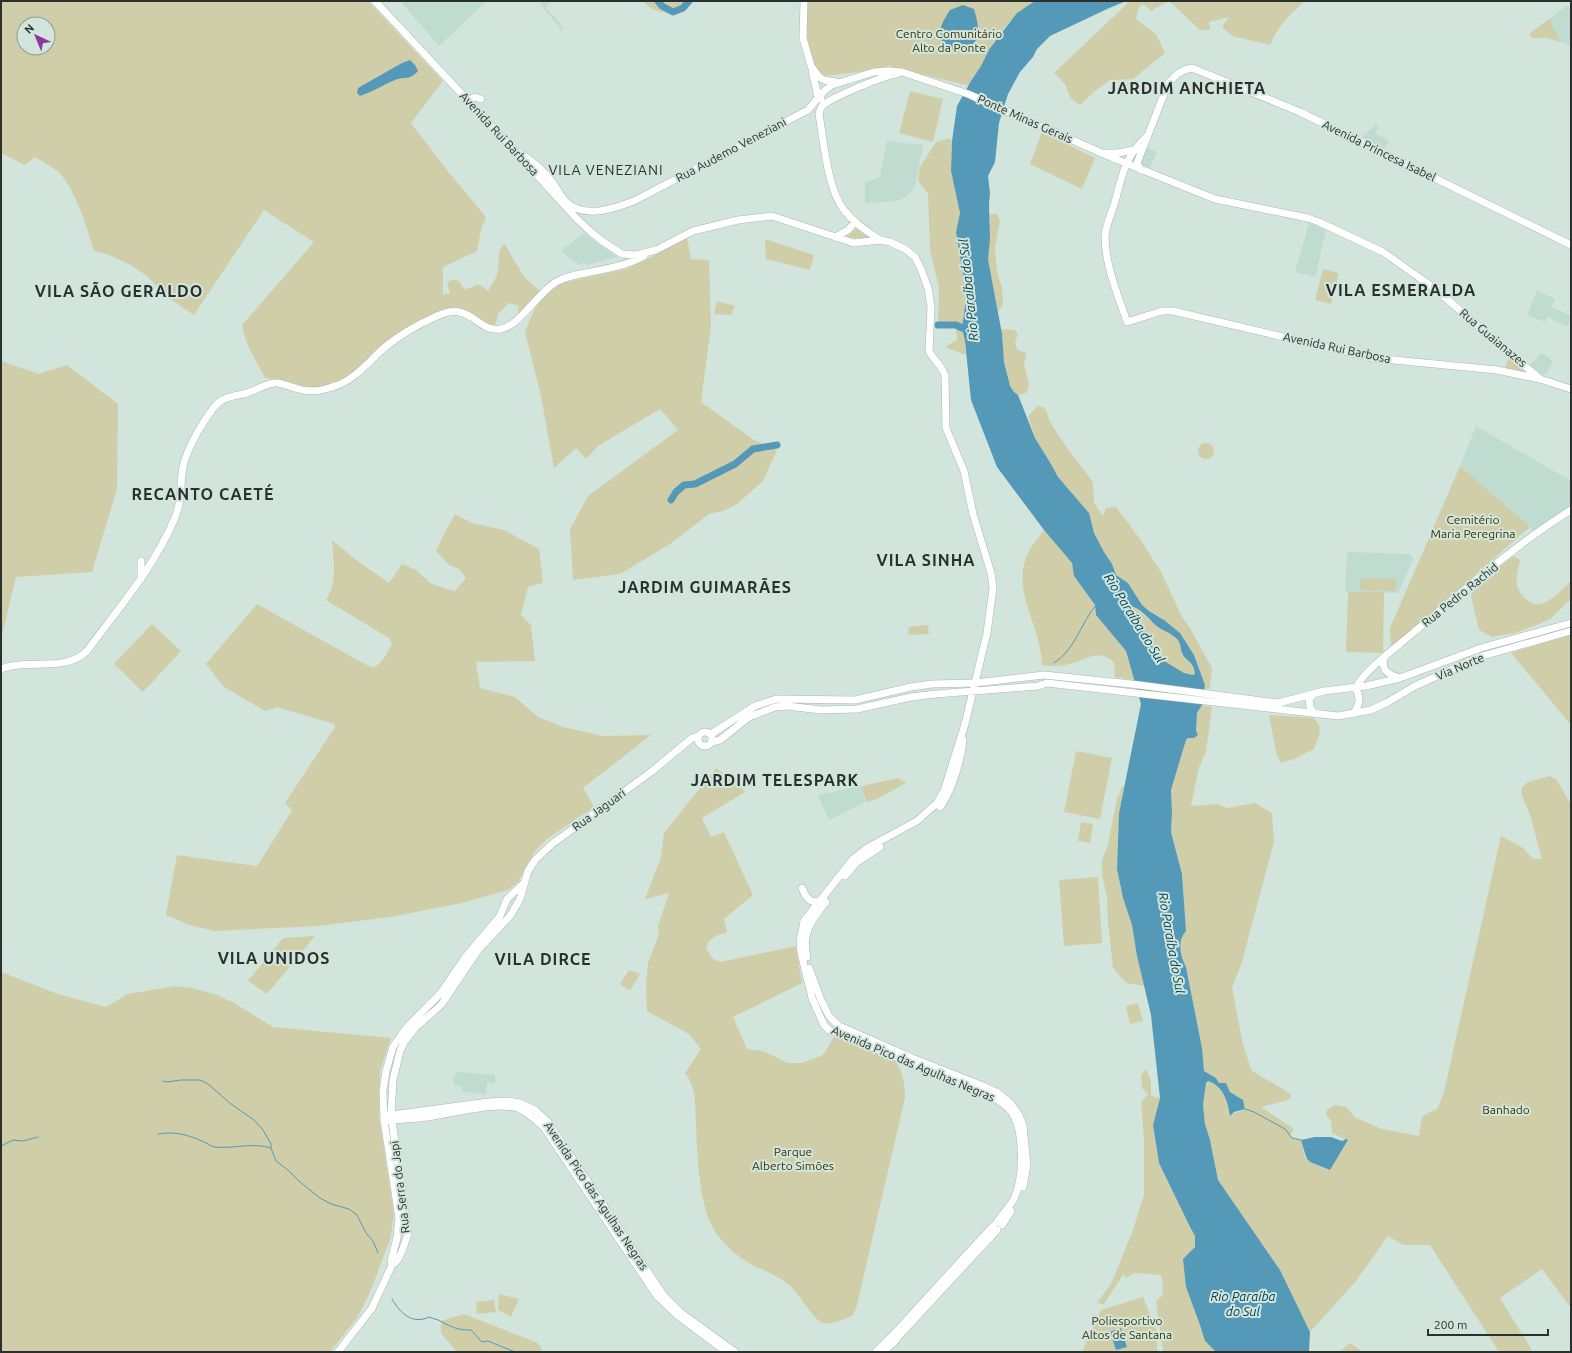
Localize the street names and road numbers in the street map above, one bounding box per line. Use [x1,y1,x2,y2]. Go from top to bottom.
street label: Avenida Rui Barbosa [457,89,541,178]
street label: Ponte Minas Gerais [976,92,1075,145]
street label: Rua Audemo Veneziani [673,115,788,184]
street label: Avenida Princesa Isabel [1320,117,1438,184]
street label: Rua Guaianazes [1457,306,1530,369]
street label: Avenida Rui Barbosa [1282,330,1392,365]
street label: Rua Pedro Rachid [1419,560,1500,629]
street label: Via Norte [1434,651,1486,683]
street label: Rua Jaguari [570,786,628,833]
street label: Avenida Pico das Agulhas Negras [830,1023,997,1104]
street label: Avenida Pico das Agulhas Negras [542,1119,651,1272]
street label: Rua Serra do Japi [387,1140,412,1234]

